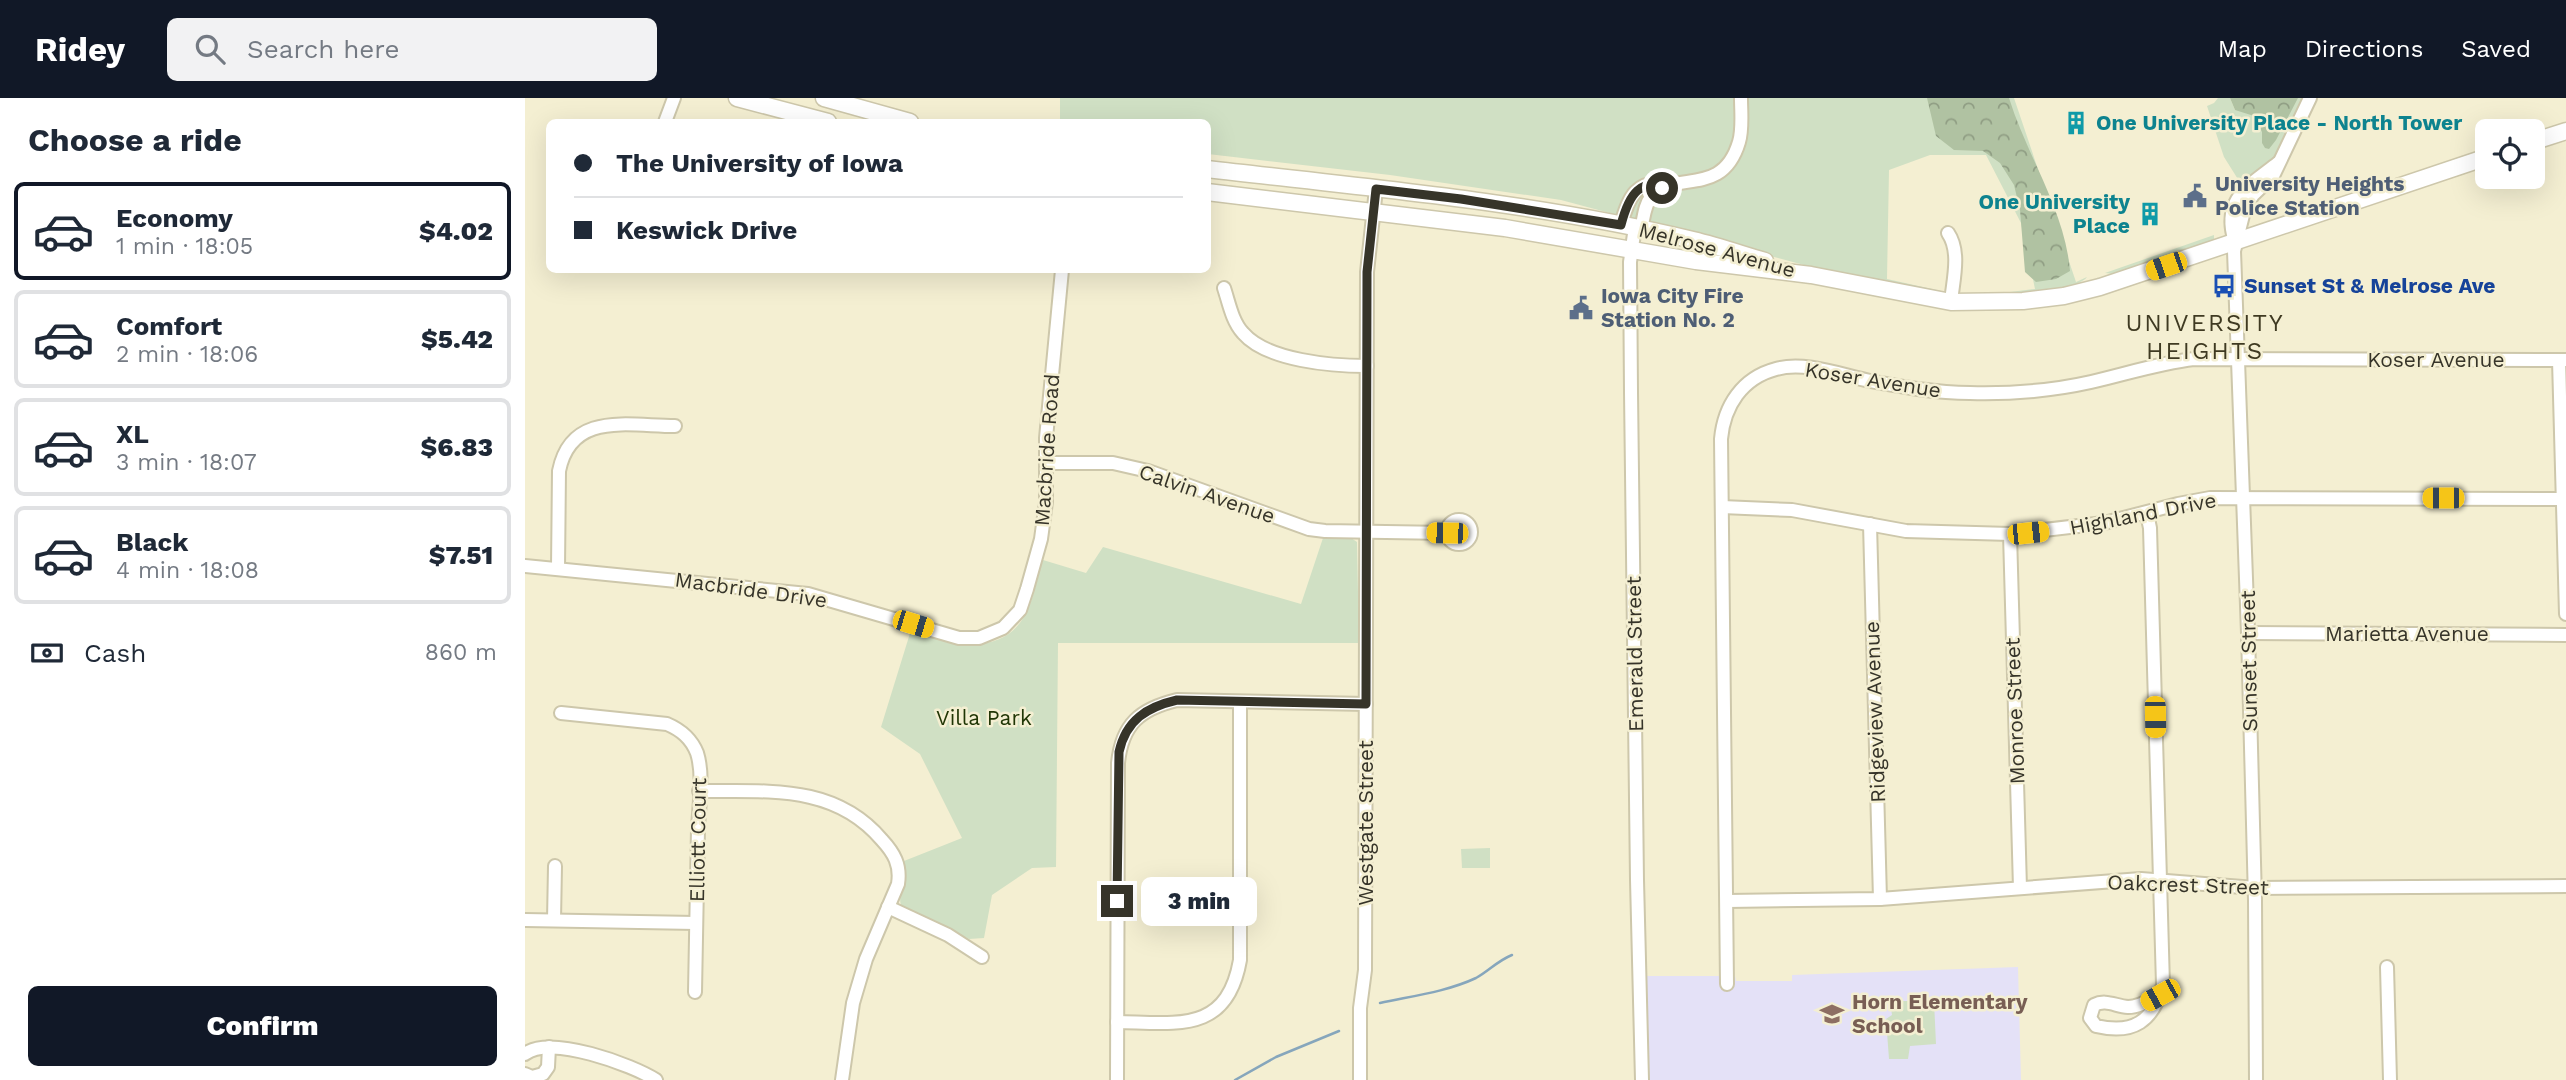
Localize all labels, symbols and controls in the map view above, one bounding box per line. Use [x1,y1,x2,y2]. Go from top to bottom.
search box [167,18,657,81]
text: Ridey [35,30,125,69]
icon: search [191,30,229,68]
text: Search here [247,34,399,64]
text: Map [2218,35,2267,63]
text: Directions [2305,35,2423,63]
text: Saved [2461,35,2531,63]
building icon: One University Place - North Tower [2062,109,2090,137]
place label: One University Place - North Tower [2096,110,2462,135]
map controls [2475,119,2545,189]
button: locate [2475,119,2545,189]
text: Choose a ride [28,121,242,159]
text: The University of Iowa [616,148,903,178]
place label: University Heights Police Station [2215,171,2404,220]
route start [1646,172,1678,204]
public building icon: University Heights Police Station [2181,182,2209,210]
place label: One University Place [1978,189,2130,238]
icon: car [32,200,95,263]
building icon: One University Place [2136,200,2164,228]
text: Economy [116,203,233,233]
text: Keswick Drive [616,215,797,245]
text: $4.02 [419,216,493,246]
street label: Melrose Avenue [1636,217,1798,282]
text: 1 min · 18:05 [116,233,253,260]
car [2143,249,2190,283]
bus stop icon: Sunset St & Melrose Ave [2210,272,2238,300]
place label: Sunset St & Melrose Ave [2244,273,2495,298]
place label: Iowa City Fire Station No. 2 [1601,283,1744,332]
public building icon: Iowa City Fire Station No. 2 [1567,294,1595,322]
icon: car [32,308,95,371]
district label: UNIVERSITY HEIGHTS [2125,309,2285,365]
text: Comfort [116,311,222,341]
text: $5.42 [421,324,493,354]
text: 2 min · 18:06 [116,341,258,368]
street label: Koser Avenue [2367,347,2505,372]
street label: Koser Avenue [1803,356,1943,403]
street label: Macbride Road [1029,373,1064,527]
icon: car [32,416,95,479]
text: XL [116,419,149,449]
text: $6.83 [420,432,493,462]
text: 3 min · 18:07 [116,449,257,476]
street label: Calvin Avenue [1136,459,1279,529]
street label: Highland Drive [2067,487,2218,540]
car [2423,488,2465,509]
car [2007,520,2050,546]
car [1426,522,1469,544]
icon: car [32,524,95,587]
text: Black [116,527,188,557]
text: $7.51 [429,540,493,570]
text: 4 min · 18:08 [116,557,259,584]
street label: Macbride Drive [673,566,829,613]
street label: Emerald Street [1621,576,1648,732]
street label: Sunset Street [2235,590,2262,732]
car [890,608,937,640]
street label: Ridgeview Avenue [1859,621,1890,803]
street label: Marietta Avenue [2325,621,2489,646]
icon: cash [28,634,66,672]
street label: Monroe Street [1999,637,2030,785]
text: Cash [84,638,146,668]
text: 860 m [425,639,497,666]
car [2145,696,2166,738]
park label: Villa Park [936,705,1032,730]
street label: Westgate Street [1353,740,1378,906]
street label: Elliott Court [684,777,711,902]
street label: Oakcrest Street [2107,869,2269,900]
callout: 3 min [1141,876,1257,926]
route end [1101,885,1133,917]
text: 3 min [1168,888,1230,915]
car [2137,976,2184,1014]
button: Confirm [28,986,497,1066]
place label: Horn Elementary School [1852,989,2028,1038]
school or university icon: Horn Elementary School [1818,1000,1846,1028]

